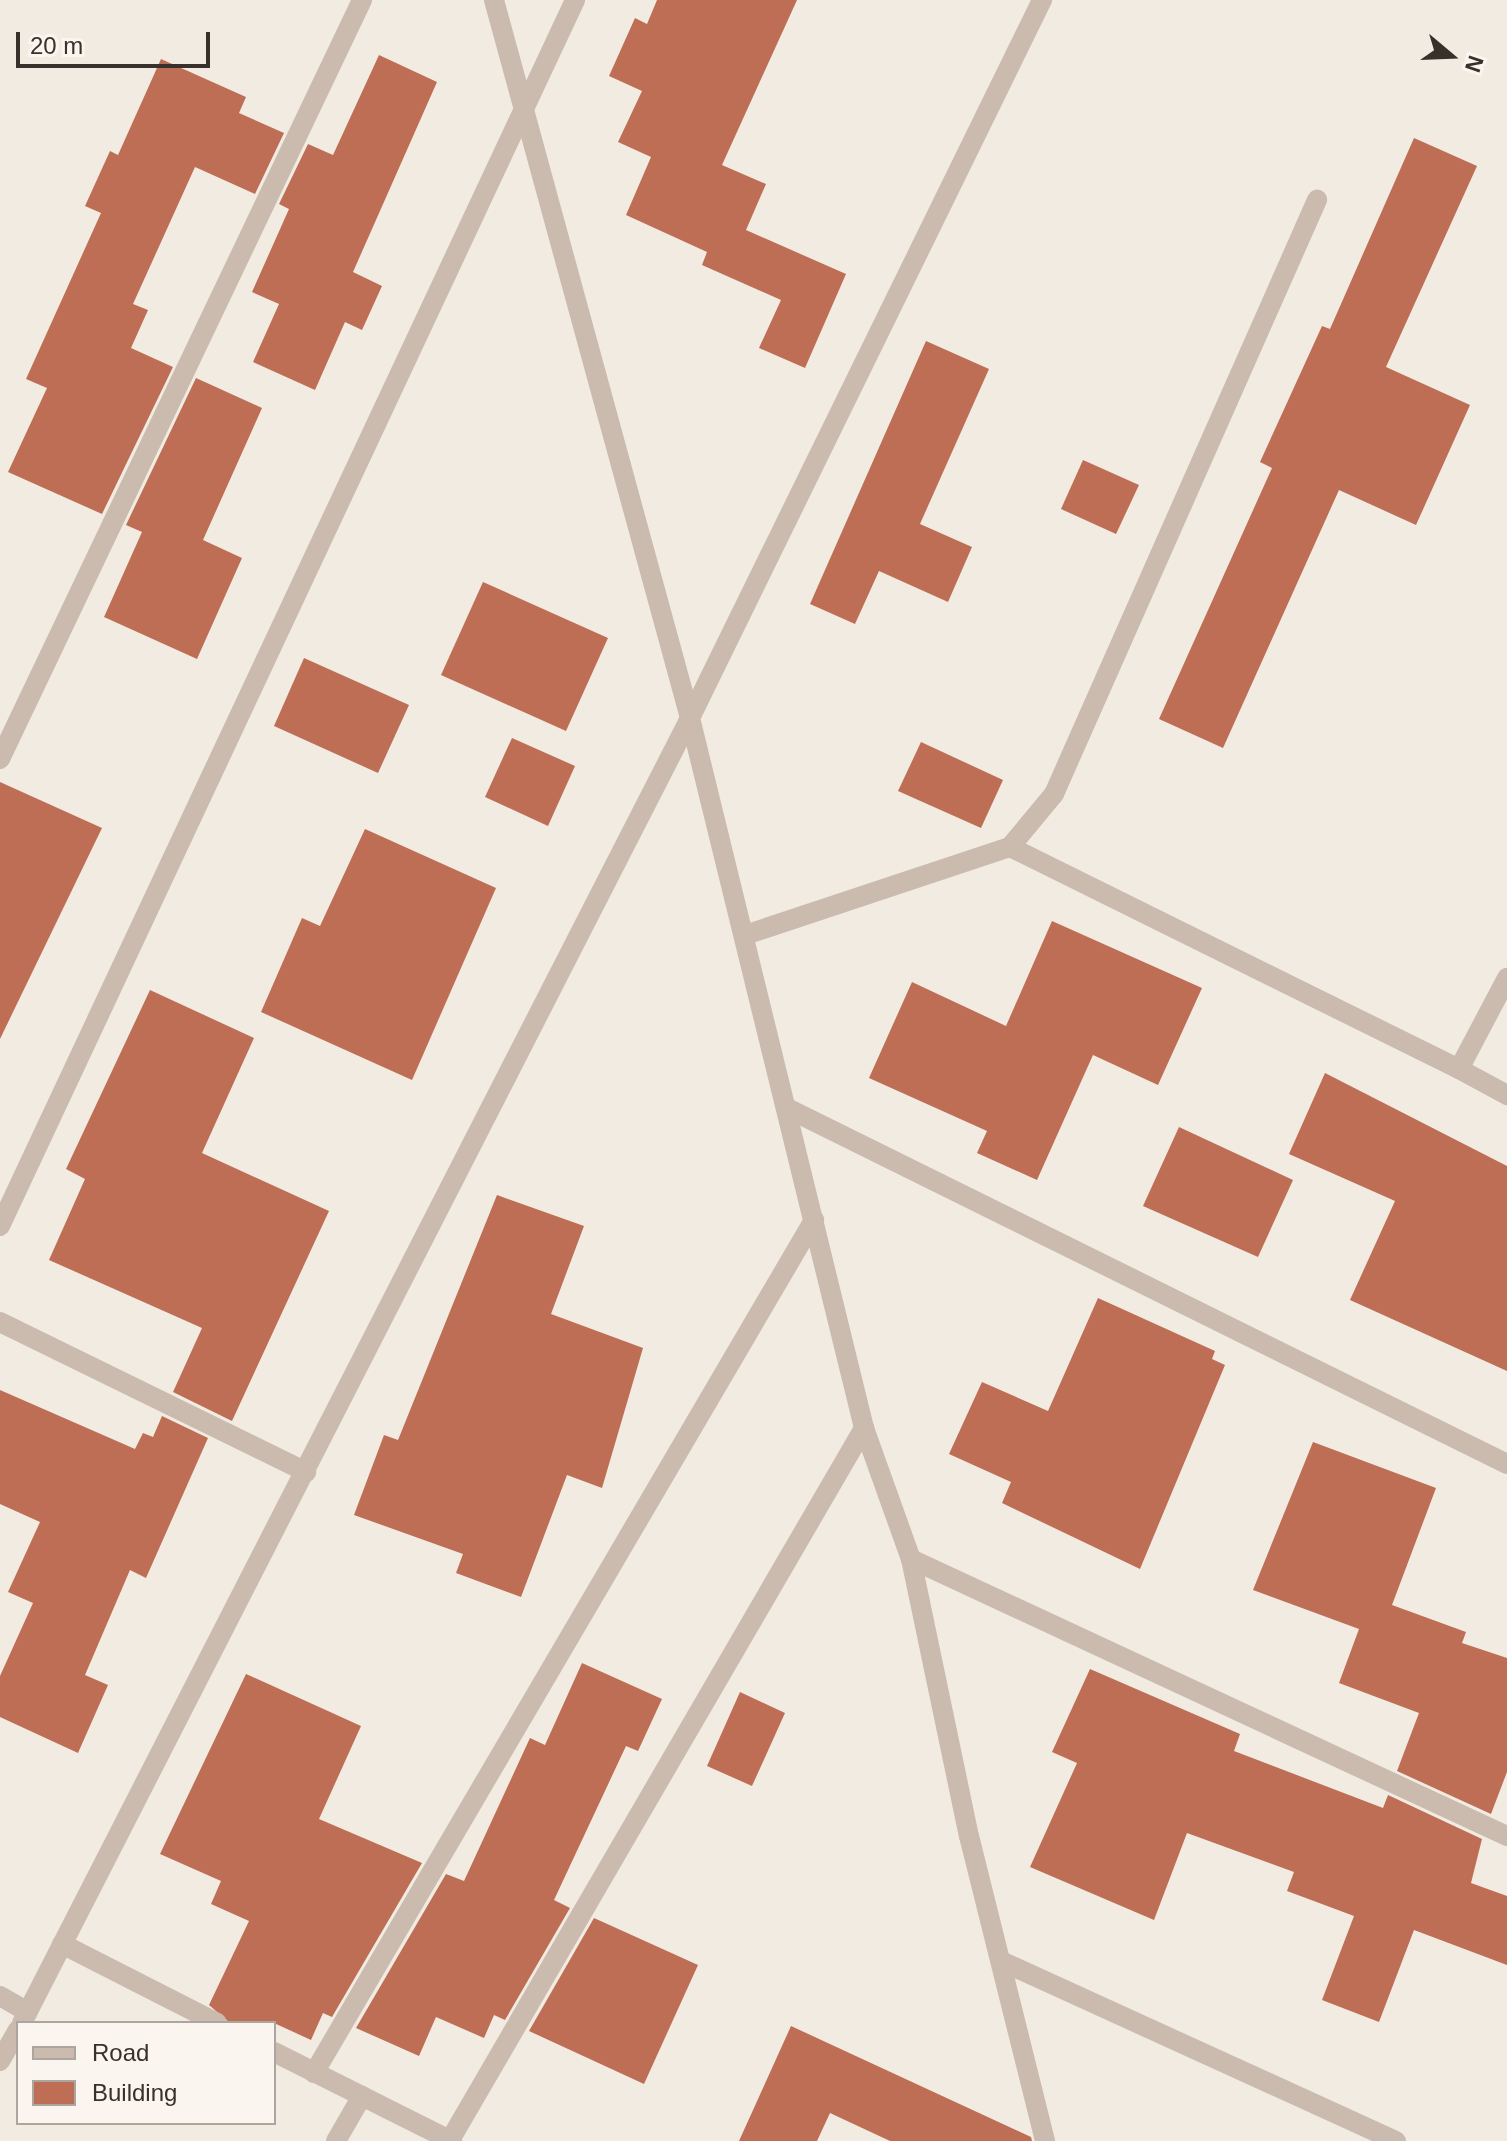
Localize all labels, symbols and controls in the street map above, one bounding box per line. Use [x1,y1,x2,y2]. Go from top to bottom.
scale bar [20,16,214,66]
north arrow [1411,16,1491,96]
text: 20 m [30,32,83,59]
text: N [1460,52,1489,76]
legend [16,2021,276,2125]
text: Road [92,2039,149,2066]
text: Building [92,2079,177,2106]

